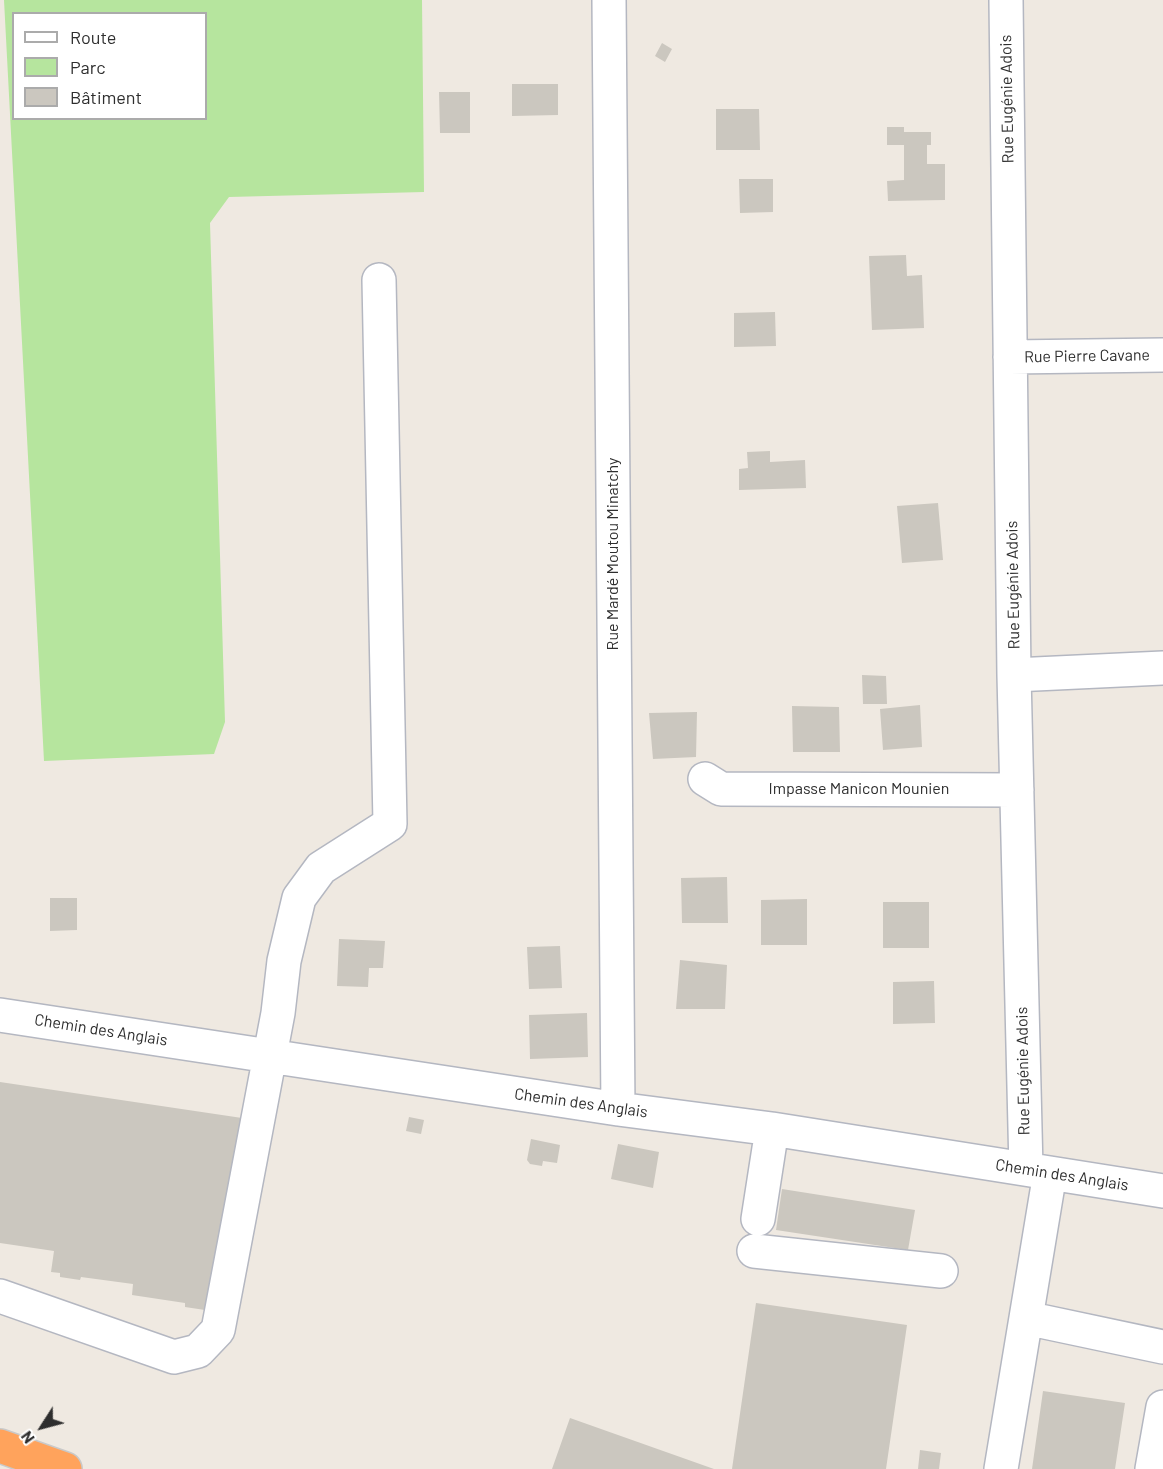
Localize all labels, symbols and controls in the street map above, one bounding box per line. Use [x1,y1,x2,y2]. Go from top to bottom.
legend [12,12,207,120]
text: Route [70,26,116,48]
street label: Rue Eugénie Adois [996,35,1018,163]
text: Parc [70,56,106,78]
text: Bâtiment [70,86,142,108]
street label: Rue Pierre Cavane [1024,345,1150,367]
street label: Rue Mardé Moutou Minatchy [603,458,623,650]
street label: Rue Eugénie Adois [1002,521,1024,649]
street label: Impasse Manicon Mounien [769,779,949,799]
street label: Rue Eugénie Adois [1012,1007,1034,1135]
street label: Chemin des Anglais [33,1010,169,1050]
street label: Chemin des Anglais [513,1084,649,1122]
street label: Chemin des Anglais [994,1155,1130,1195]
north arrow [12,1397,72,1457]
text: N [16,1428,38,1448]

